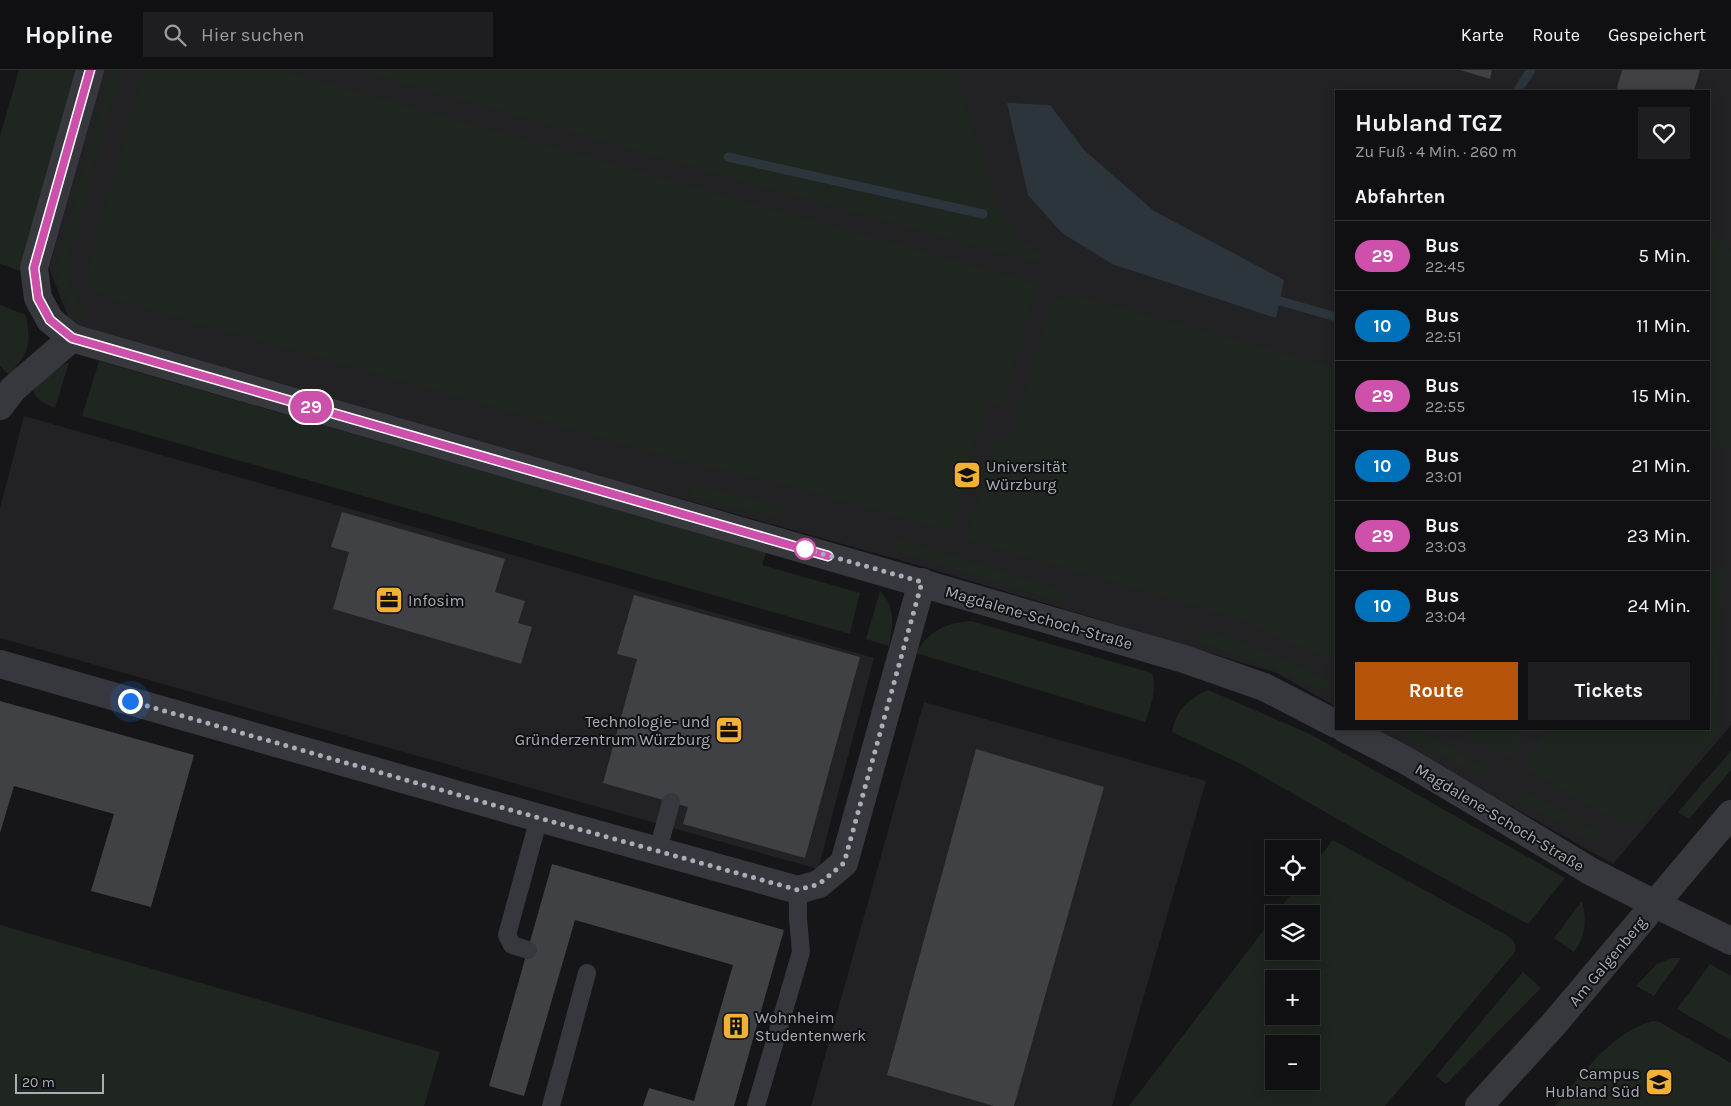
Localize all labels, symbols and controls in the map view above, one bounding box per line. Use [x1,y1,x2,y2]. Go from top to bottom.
search box [143,12,493,57]
text: Hopline [25,21,113,49]
icon: search [161,21,189,49]
text: Hier suchen [201,24,305,46]
text: Karte [1461,24,1504,46]
text: Route [1532,24,1580,46]
text: Gespeichert [1608,24,1706,46]
button: heart [1638,107,1690,159]
text: Hubland TGZ [1355,109,1503,137]
text: Zu Fuß · 4 Min. · 260 m [1355,142,1517,161]
text: Abfahrten [1355,186,1445,208]
text: Bus [1425,235,1459,257]
text: 29 [1372,245,1393,267]
text: 5 Min. [1638,245,1690,267]
text: 22:45 [1425,257,1465,276]
text: Bus [1425,305,1459,327]
text: 10 [1374,315,1391,337]
text: 11 Min. [1636,315,1690,337]
text: 22:51 [1425,327,1462,346]
text: Bus [1425,375,1459,397]
text: 29 [1372,385,1393,407]
text: 15 Min. [1632,385,1690,407]
line badge: 29 [288,391,334,423]
text: 29 [300,396,322,418]
text: 22:55 [1425,397,1465,416]
text: Bus [1425,445,1459,467]
text: 10 [1374,455,1391,477]
text: 21 Min. [1632,455,1690,477]
place label: Universität Würzburg [986,457,1067,494]
school or university icon: Universität Würzburg [952,460,982,490]
text: 23:01 [1425,467,1462,486]
text: Bus [1425,515,1459,537]
text: 29 [1372,525,1393,547]
text: 23 Min. [1627,525,1690,547]
text: 23:03 [1425,537,1466,556]
unlabelled marker [794,538,816,560]
street label: Magdalene-Schoch-Straße [943,582,1135,653]
office icon: Infosim [374,585,404,615]
text: Bus [1425,585,1459,607]
place label: Infosim [408,591,465,610]
text: 10 [1374,595,1391,617]
text: 24 Min. [1627,595,1690,617]
text: 23:04 [1425,607,1466,626]
button: Route [1355,662,1518,720]
button: Tickets [1528,662,1690,720]
your location [118,689,143,714]
place label: Technologie- und Gründerzentrum Würzburg [515,712,710,749]
office icon: Technologie- und Gründerzentrum Würzburg [714,715,744,745]
street label: Magdalene-Schoch-Straße [1412,759,1588,876]
map controls [1265,840,1320,1090]
button: locate [1265,840,1320,895]
button: layers [1265,905,1320,960]
street label: Am Galgenberg [1565,913,1650,1010]
button: + [1265,970,1320,1025]
place label: Wohnheim Studentenwerk [755,1008,866,1045]
building icon: Wohnheim Studentenwerk [721,1011,751,1041]
button: − [1265,1035,1320,1090]
place label: Campus Hubland Süd [1545,1064,1640,1101]
school or university icon: Campus Hubland Süd [1644,1067,1674,1097]
scale bar [15,1071,104,1094]
text: 20 m [22,1074,55,1091]

